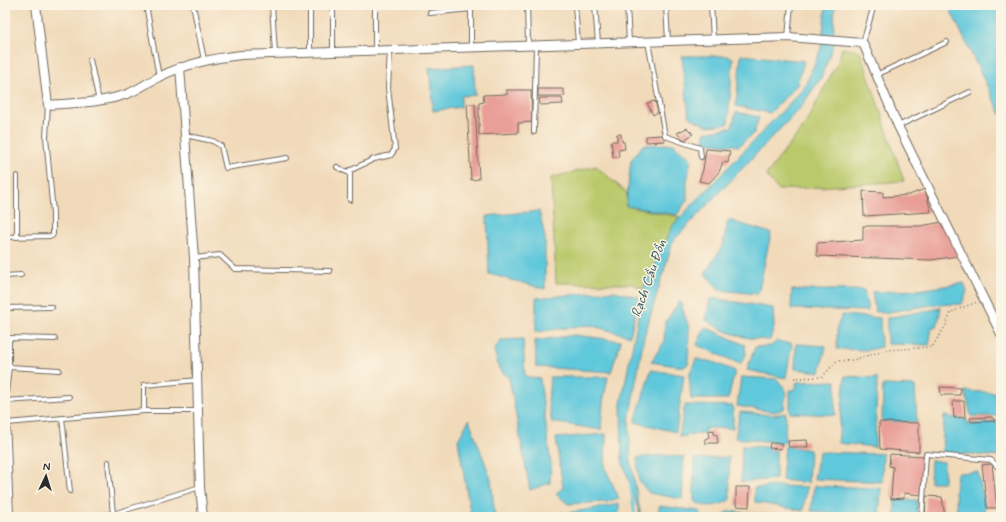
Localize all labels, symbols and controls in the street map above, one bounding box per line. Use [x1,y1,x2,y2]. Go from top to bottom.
water label: Rạch Cầu Đồn [627,237,671,320]
north arrow [26,456,66,496]
text: N [42,460,51,474]

